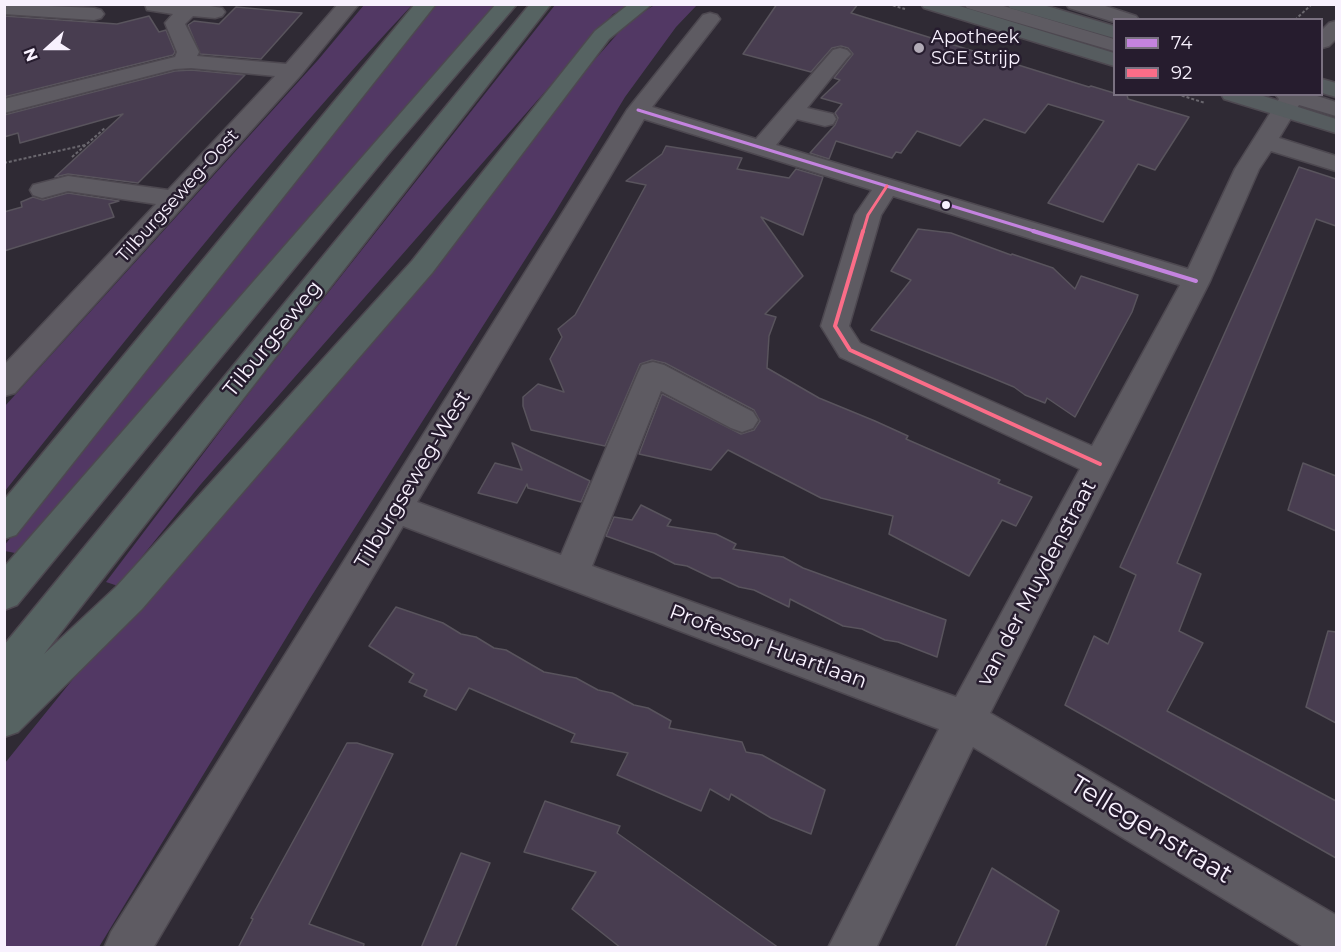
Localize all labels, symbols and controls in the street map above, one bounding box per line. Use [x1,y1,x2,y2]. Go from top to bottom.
north arrow [18,18,78,78]
legend [1113,18,1323,96]
place label: Apotheek SGE Strijp [931,27,1020,70]
text: 74 [1171,32,1192,54]
marker: Apotheek SGE Strijp [912,41,926,55]
text: N [20,45,42,64]
text: 92 [1171,62,1192,84]
street label: Tilburgseweg-Oost [113,125,243,267]
unlabelled marker [940,199,952,211]
street label: Tilburgseweg [218,276,328,402]
street label: Tilburgseweg-West [350,386,476,574]
street label: van der Muydenstraat [972,476,1102,690]
street label: Professor Huartlaan [666,599,870,695]
street label: Tellegenstraat [1064,769,1238,891]

